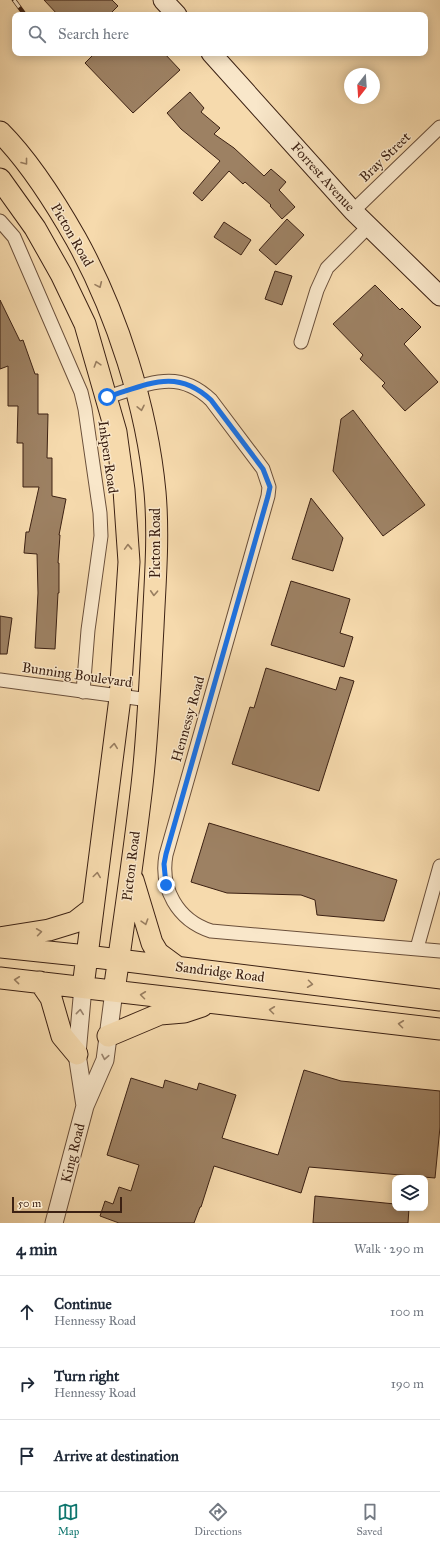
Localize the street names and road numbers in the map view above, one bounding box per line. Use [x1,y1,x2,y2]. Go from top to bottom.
street label: Bray Street [356,128,414,186]
street label: Forrest Avenue [287,139,359,215]
street label: Picton Road [47,200,97,270]
street label: Inkpen Road [94,420,122,494]
street label: Picton Road [147,508,164,578]
street label: Bunning Boulevard [21,659,133,691]
street label: Hennessy Road [168,674,208,764]
street label: Picton Road [118,830,144,902]
street label: Sandridge Road [174,958,266,986]
street label: King Road [57,1121,89,1185]

